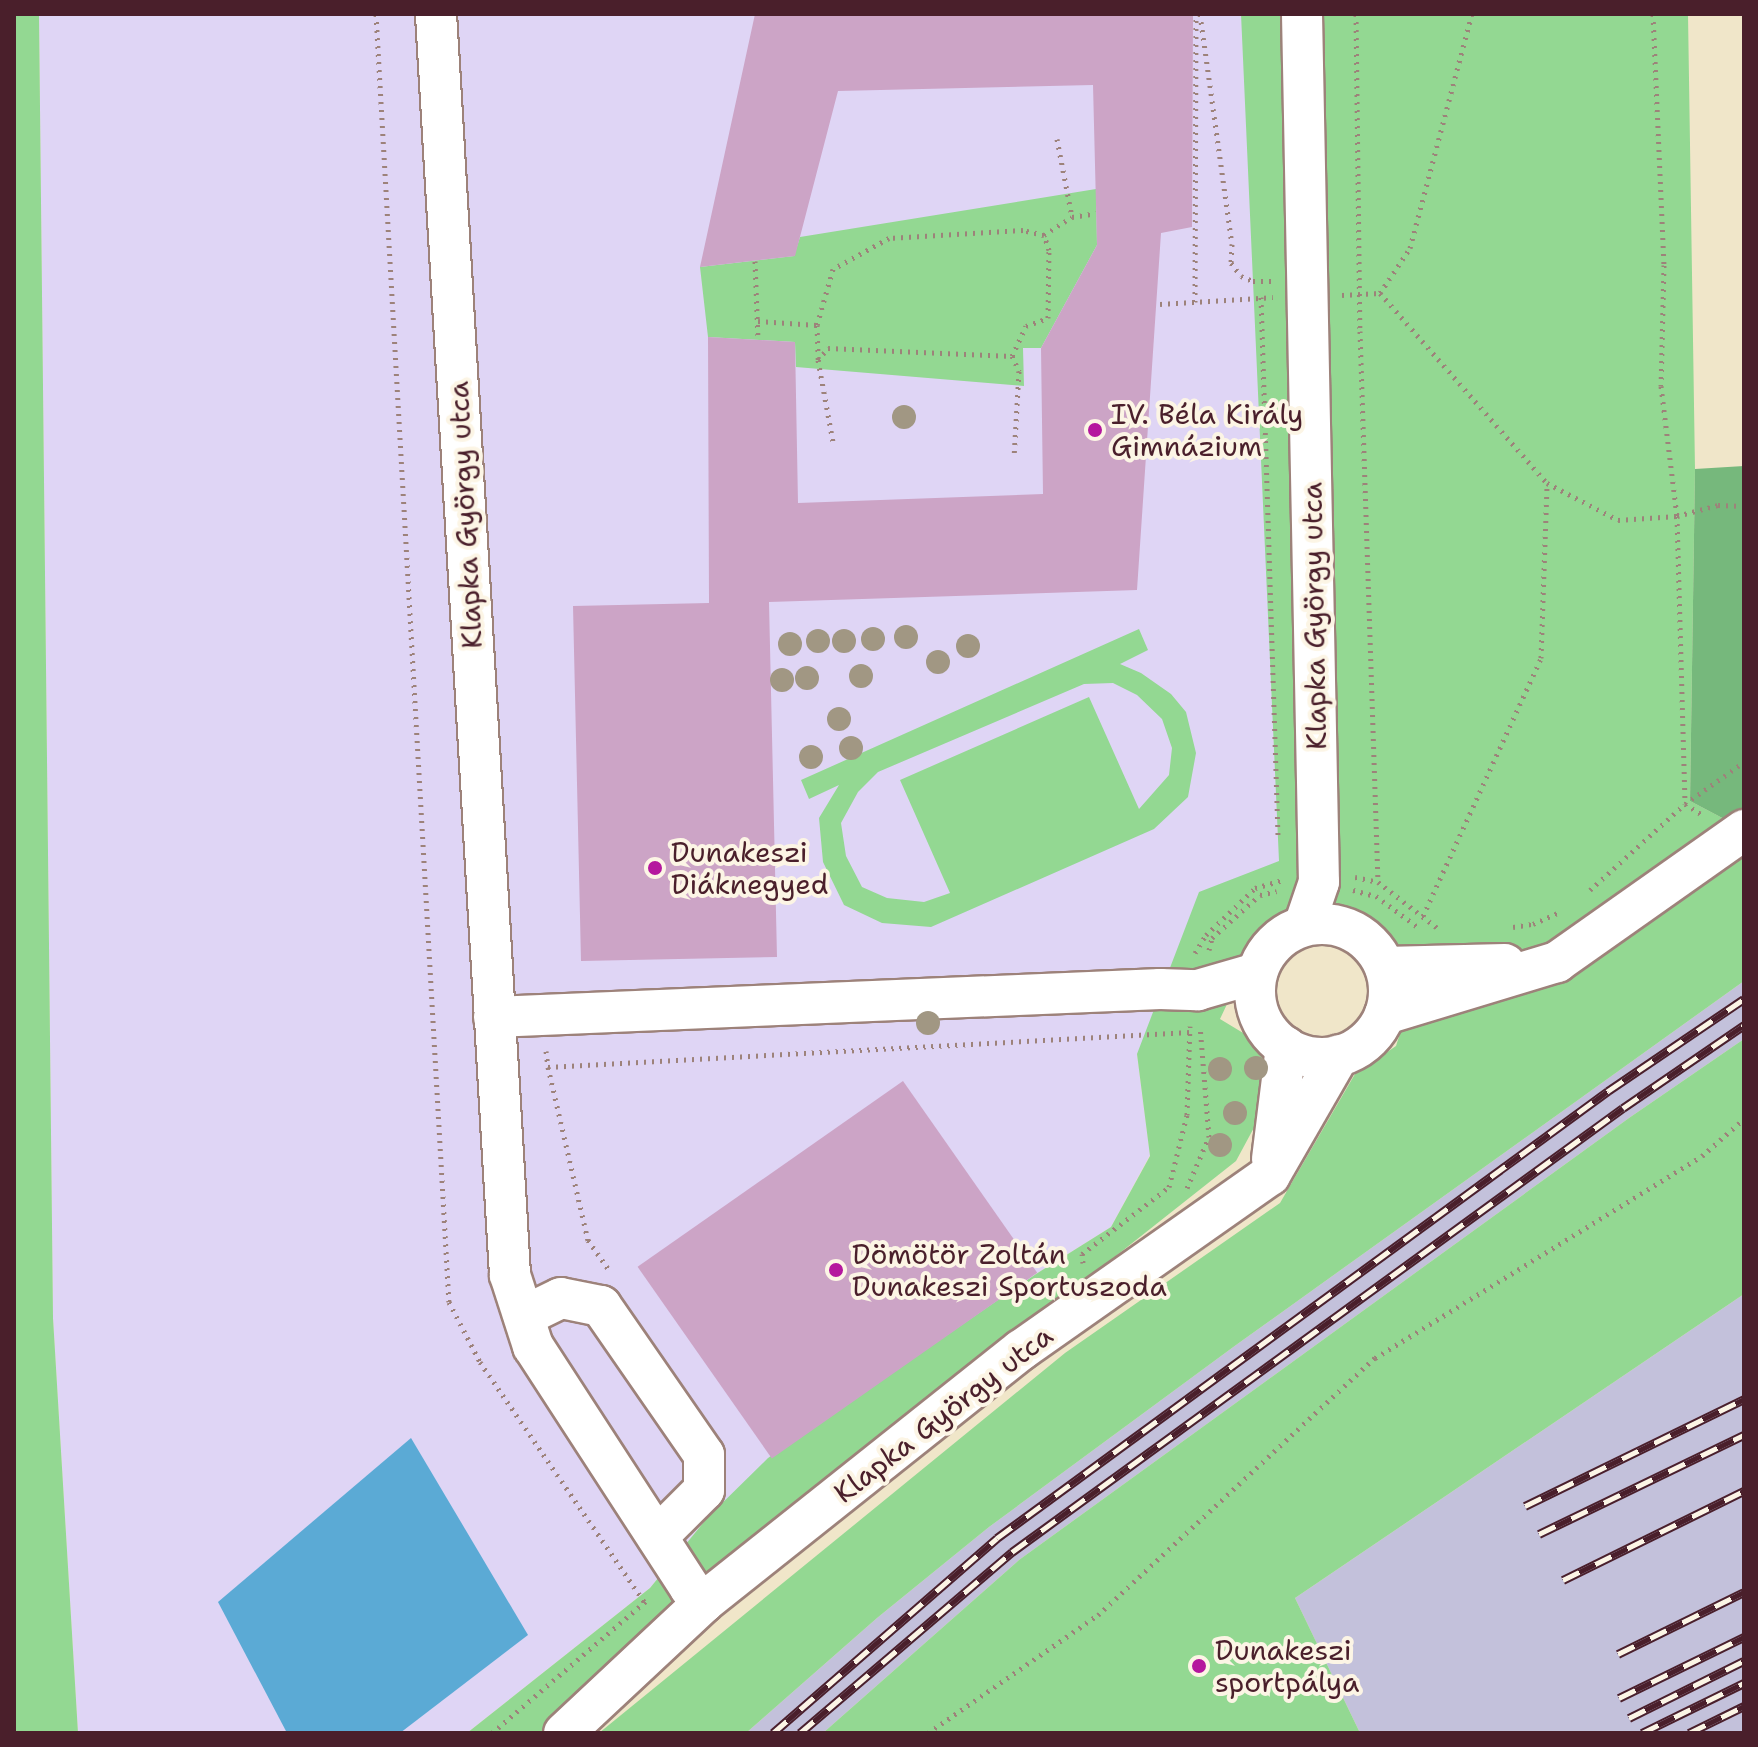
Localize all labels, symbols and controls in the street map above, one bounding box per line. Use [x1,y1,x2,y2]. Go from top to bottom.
street label: Klapka György utca [441,380,489,650]
place label: IV. Béla Király Gimnázium [1111,397,1303,463]
marker: IV. Béla Király Gimnázium [1086,421,1104,439]
street label: Klapka György utca [1295,482,1333,750]
place label: Dunakeszi Diáknegyed [671,835,829,901]
marker: Dunakeszi Diáknegyed [646,859,664,877]
place label: Dömötör Zoltán Dunakeszi Sportuszoda [852,1237,1167,1303]
marker: Dömötör Zoltán Dunakeszi Sportuszoda [827,1261,845,1279]
street label: Klapka György utca [827,1318,1059,1510]
place label: Dunakeszi sportpálya [1215,1633,1359,1699]
marker: Dunakeszi sportpálya [1190,1657,1208,1675]

